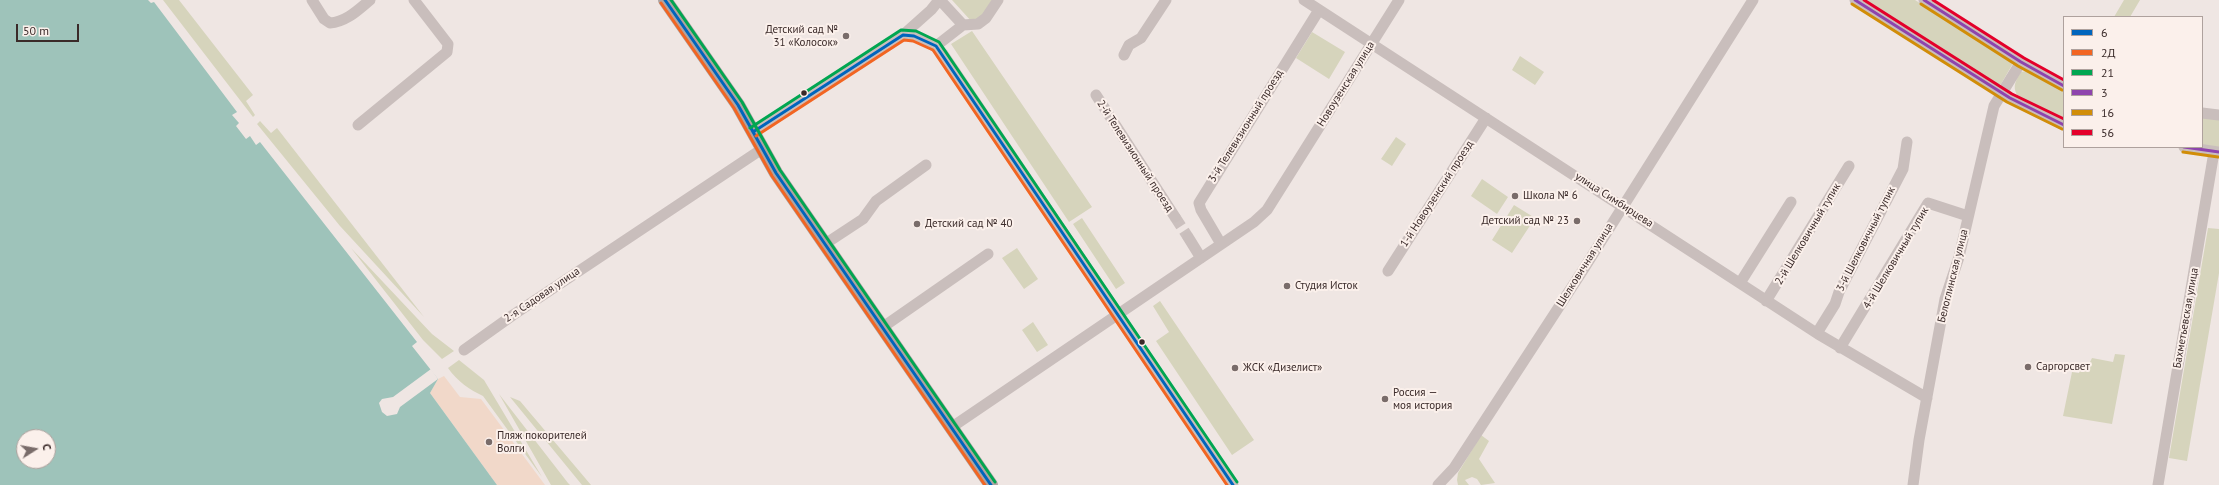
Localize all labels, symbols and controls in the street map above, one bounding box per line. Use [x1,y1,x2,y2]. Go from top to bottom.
scale bar [18,16,81,42]
legend [2063,16,2203,148]
text: 50 m [23,23,49,38]
place label: Детский сад № 31 «Колосок» [765,23,838,49]
text: 6 [2101,25,2108,40]
marker: Детский сад № 31 «Колосок» [841,31,851,41]
street label: Новоузенская улица [1314,39,1378,129]
text: 2Д [2101,45,2116,60]
text: 21 [2101,65,2114,80]
street label: 3-й Телевизионный проезд [1206,67,1286,185]
text: 3 [2101,85,2108,100]
unlabelled marker [799,88,809,98]
street label: 2-й Телевизионный проезд [1094,98,1176,214]
text: 16 [2101,105,2114,120]
text: 56 [2101,125,2114,140]
street label: 1-й Новоузенский проезд [1398,138,1476,250]
street label: улица Симбирцева [1572,170,1656,230]
street label: 2-й Шелковичный тупик [1772,181,1844,287]
street label: 3-й Шелковичный тупик [1834,184,1898,294]
place label: Школа № 6 [1523,189,1578,203]
marker: Школа № 6 [1510,191,1520,201]
street label: 4-й Шелковичный тупик [1860,205,1932,311]
place label: Детский сад № 23 [1481,214,1569,228]
marker: Детский сад № 23 [1572,216,1582,226]
place label: Детский сад № 40 [925,217,1013,231]
marker: Детский сад № 40 [912,219,922,229]
street label: Шелковичная улица [1554,221,1616,309]
street label: Белоглинская улица [1935,228,1971,324]
street label: 2-я Садовая улица [501,265,583,325]
street label: Бахметьевская улица [2171,267,2201,369]
place label: Студия Исток [1295,279,1358,293]
marker: Студия Исток [1282,281,1292,291]
unlabelled marker [1137,337,1147,347]
place label: Саргорсвет [2036,360,2090,374]
place label: ЖСК «Дизелист» [1243,361,1322,375]
marker: Саргорсвет [2023,362,2033,372]
marker: ЖСК «Дизелист» [1230,363,1240,373]
place label: Россия — моя история [1393,386,1452,412]
marker: Россия — моя история [1380,394,1390,404]
north arrow [16,429,56,469]
place label: Пляж покорителей Волги [497,429,587,455]
marker: Пляж покорителей Волги [484,437,494,447]
text: С [39,443,54,451]

